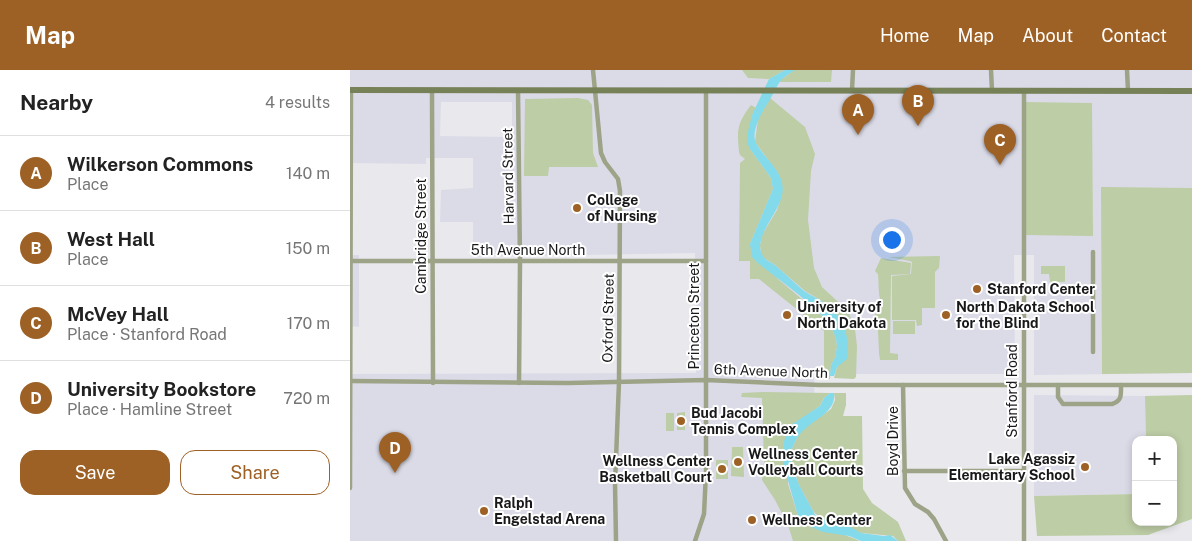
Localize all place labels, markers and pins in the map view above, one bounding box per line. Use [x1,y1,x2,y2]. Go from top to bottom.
pin: B [902,85,934,126]
pin: A [842,94,874,135]
pin: C [984,124,1016,165]
place label: College of Nursing [587,192,657,224]
marker: College of Nursing [571,202,583,214]
place label: Stanford Center [987,281,1095,297]
marker: Stanford Center [971,283,983,295]
place label: University of North Dakota [797,299,886,331]
place label: North Dakota School for the Blind [956,299,1095,331]
marker: University of North Dakota [781,309,793,321]
marker: North Dakota School for the Blind [940,309,952,321]
place label: Bud Jacobi Tennis Complex [691,405,797,437]
marker: Bud Jacobi Tennis Complex [675,415,687,427]
pin: D [379,432,411,473]
place label: Wellness Center Volleyball Courts [748,446,863,478]
place label: Lake Agassiz Elementary School [948,451,1075,483]
place label: Wellness Center Basketball Court [599,453,712,485]
marker: Wellness Center Volleyball Courts [732,456,744,468]
marker: Lake Agassiz Elementary School [1079,461,1091,473]
marker: Wellness Center Basketball Court [716,463,728,475]
place label: Ralph Engelstad Arena [494,495,605,527]
marker: Ralph Engelstad Arena [478,505,490,517]
place label: Wellness Center [762,512,872,528]
marker: Wellness Center [746,514,758,526]

